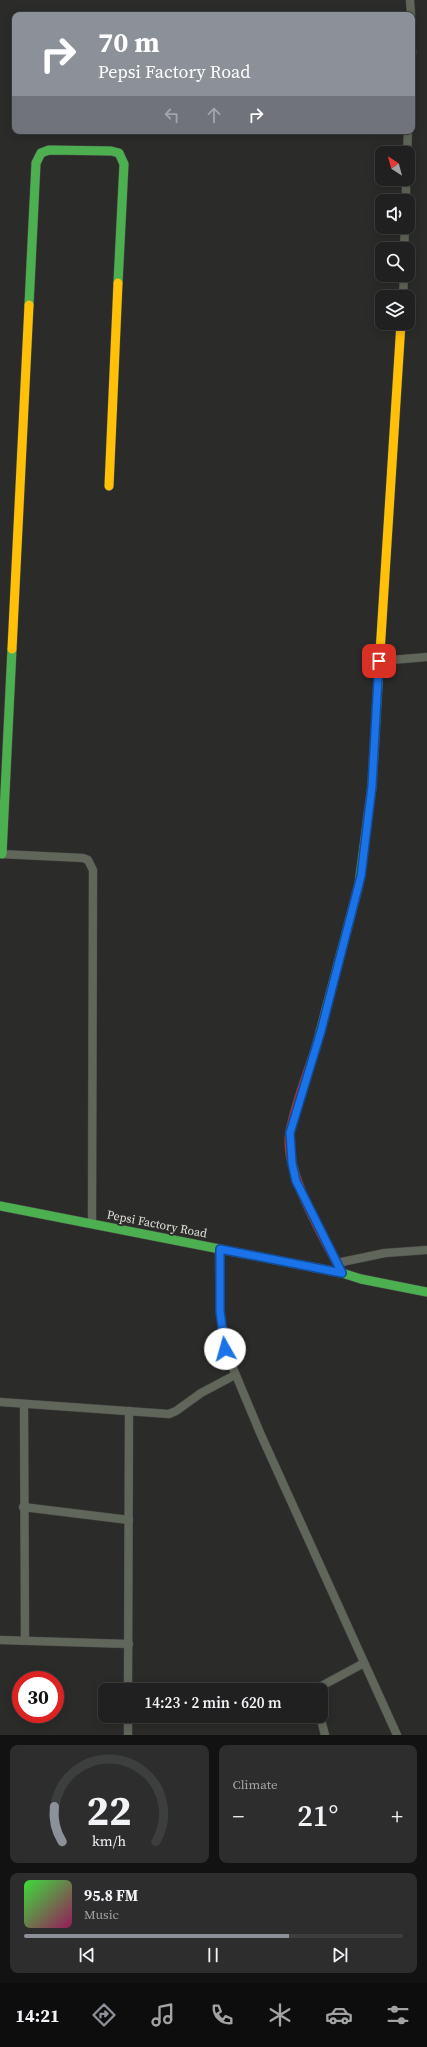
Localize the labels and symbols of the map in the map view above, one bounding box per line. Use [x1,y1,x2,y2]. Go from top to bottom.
north arrow [375,146,415,186]
pin [362,644,396,678]
street label: Pepsi Factory Road [106,1206,209,1242]
position arrow [204,1328,246,1370]
speed limit sign: 30 [12,1671,64,1723]

